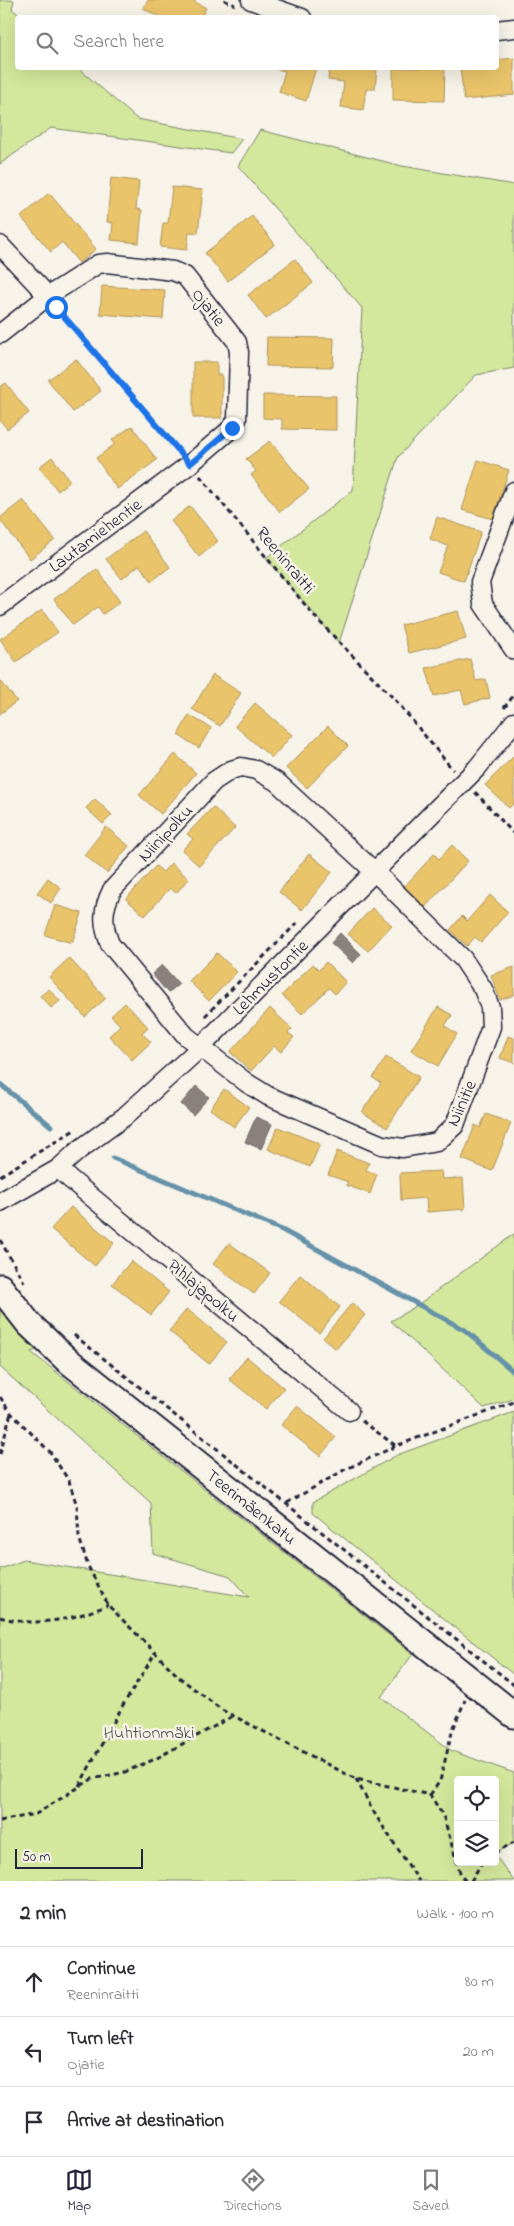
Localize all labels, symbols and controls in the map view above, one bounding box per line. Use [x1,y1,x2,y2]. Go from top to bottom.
search box [15,15,499,70]
icon: search [33,29,61,57]
text: Search here [73,29,164,56]
street label: Ojatie [184,283,231,334]
route start [45,296,68,319]
route end [221,417,244,440]
street label: Lautamiehentie [44,492,149,580]
street label: Reeninraitti [248,522,320,601]
street label: Niinipolku [133,800,200,869]
street label: Lehmustontie [227,934,316,1022]
street label: Niinitie [441,1076,485,1131]
street label: Pihlajapolku [161,1254,244,1329]
street label: Teerimäenkatu [199,1464,301,1552]
park label: Huhtionmäki [104,1721,194,1747]
map controls [454,1776,499,1866]
button: locate [454,1776,499,1821]
button: layers [454,1821,499,1866]
scale bar [15,1846,142,1869]
text: 50 m [22,1847,50,1868]
text: 2 min [20,1899,66,1929]
text: Walk · 100 m [417,1902,494,1926]
text: Continue [67,1956,135,1983]
icon: ahead [20,1968,48,1996]
text: 80 m [465,1970,494,1994]
text: Reeninraitti [67,1983,139,2007]
text: Turn left [67,2026,134,2053]
icon: left [20,2038,48,2066]
text: 20 m [463,2040,494,2064]
text: Ojatie [67,2053,105,2077]
icon: arrive [20,2108,48,2136]
text: Arrive at destination [67,2108,224,2135]
tab: Map [65,2166,93,2217]
tab: Directions [224,2166,282,2217]
tab: Saved [412,2166,449,2217]

